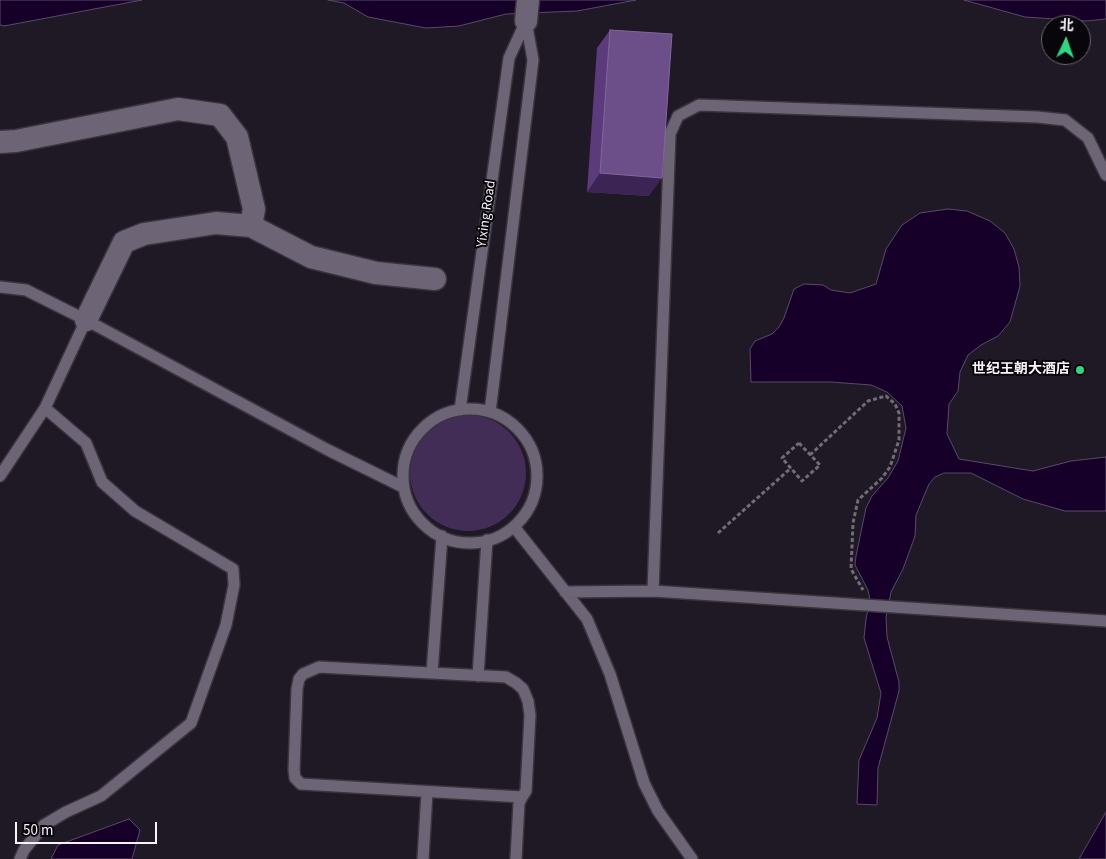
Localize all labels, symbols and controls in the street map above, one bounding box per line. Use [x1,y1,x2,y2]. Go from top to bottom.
north arrow [1041,15,1091,65]
text: 北 [1059,16,1074,36]
street label: Yixing Road [474,179,500,249]
place label: 世纪王朝大酒店 [972,362,1070,378]
marker: 世纪王朝大酒店 [1074,364,1086,376]
scale bar [18,812,160,844]
text: 50 m [23,820,53,841]

